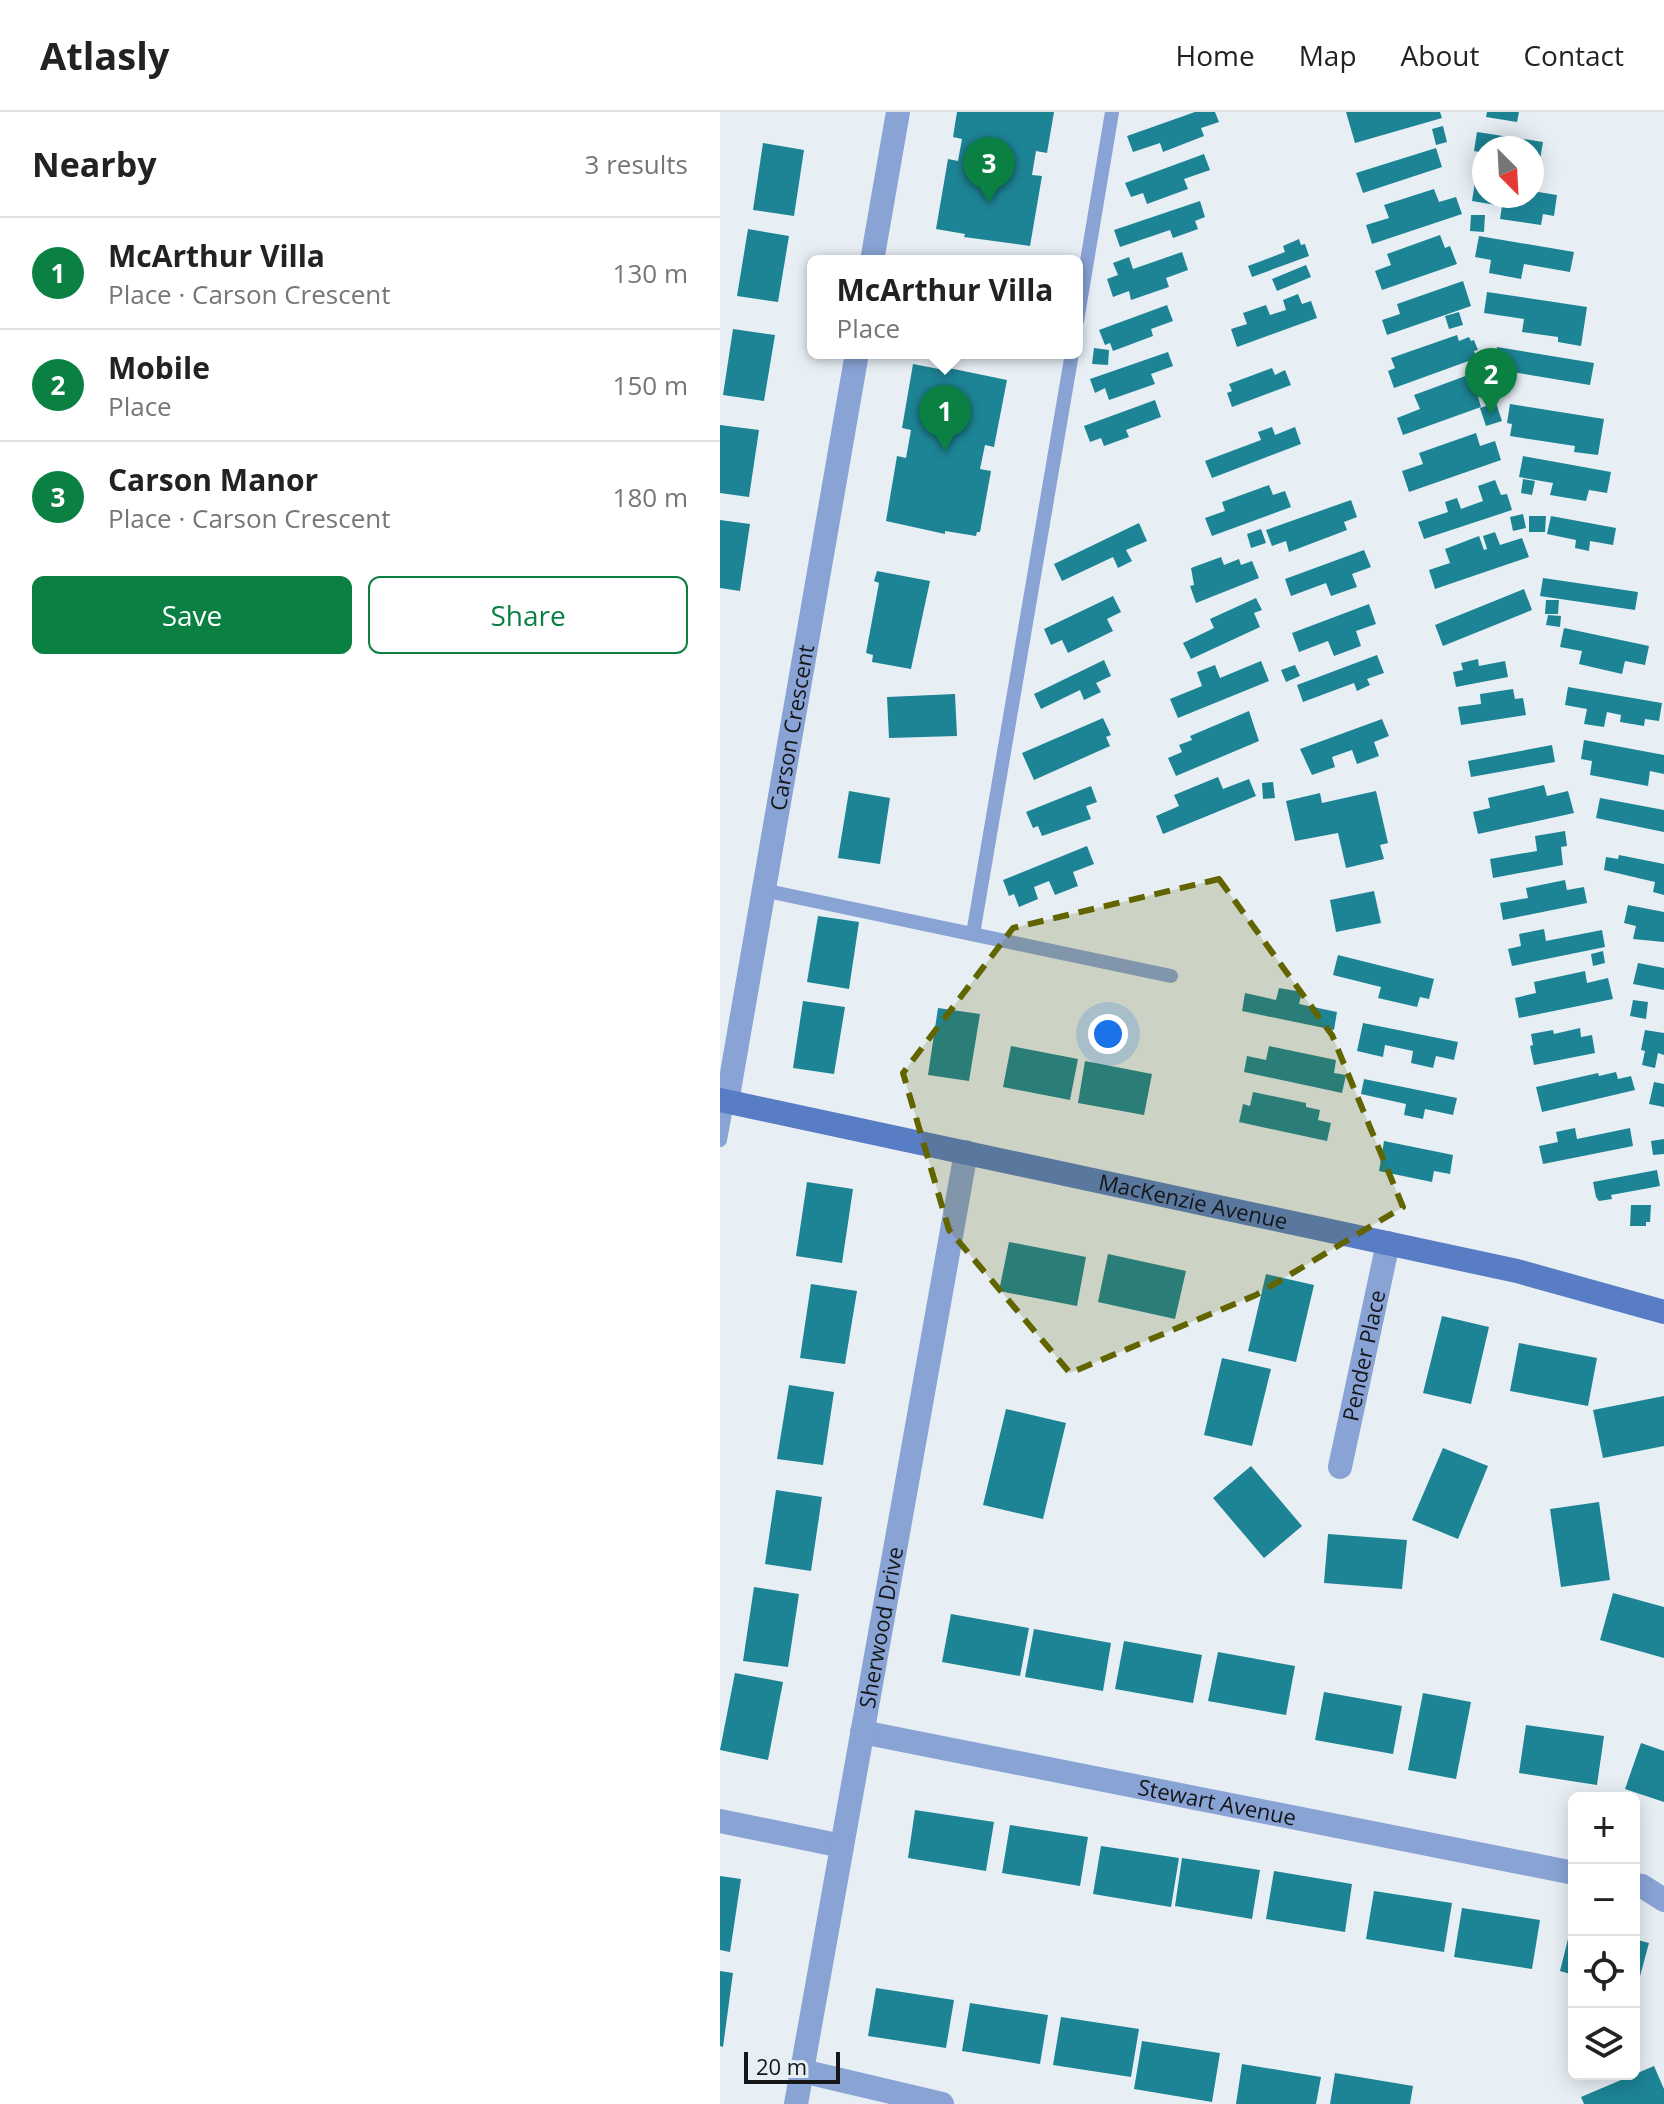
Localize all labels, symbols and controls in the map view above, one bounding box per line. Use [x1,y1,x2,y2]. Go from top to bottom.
text: Atlasly [40,29,169,81]
text: Home [1176,36,1255,74]
text: Map [1299,36,1357,74]
text: About [1401,36,1479,74]
text: Contact [1523,36,1624,74]
north arrow [1472,136,1544,208]
pin: 3 [963,137,1015,203]
text: Nearby [32,141,157,187]
text: 3 results [585,146,688,182]
text: McArthur Villa [108,235,325,276]
text: 1 [51,255,65,291]
text: 130 m [613,255,688,291]
popup [807,255,1083,359]
text: McArthur Villa [837,269,1054,310]
text: Place · Carson Crescent [108,276,390,312]
text: Place [837,310,900,346]
text: Mobile [108,347,210,388]
pin: 2 [1465,348,1517,414]
text: 2 [51,367,65,403]
text: 150 m [613,367,688,403]
pin: 1 [919,385,971,451]
text: Place [108,388,172,424]
text: Carson Manor [108,459,318,500]
text: 3 [51,479,65,515]
text: 180 m [613,479,688,515]
text: Place · Carson Crescent [108,500,390,536]
button: Save [32,576,352,654]
button: Share [368,576,688,654]
street label: Carson Crescent [762,642,820,813]
your location [1088,1014,1128,1054]
street label: MacKenzie Avenue [1096,1166,1291,1235]
street label: Pender Place [1334,1287,1392,1424]
street label: Sherwood Drive [851,1544,909,1710]
street label: Stewart Avenue [1136,1771,1299,1832]
map controls [1568,1792,1640,2080]
button: + [1568,1792,1640,1864]
button: − [1568,1864,1640,1936]
button: locate [1568,1936,1640,2008]
button: layers [1568,2008,1640,2080]
scale bar [744,2048,840,2084]
text: 20 m [756,2051,807,2081]

